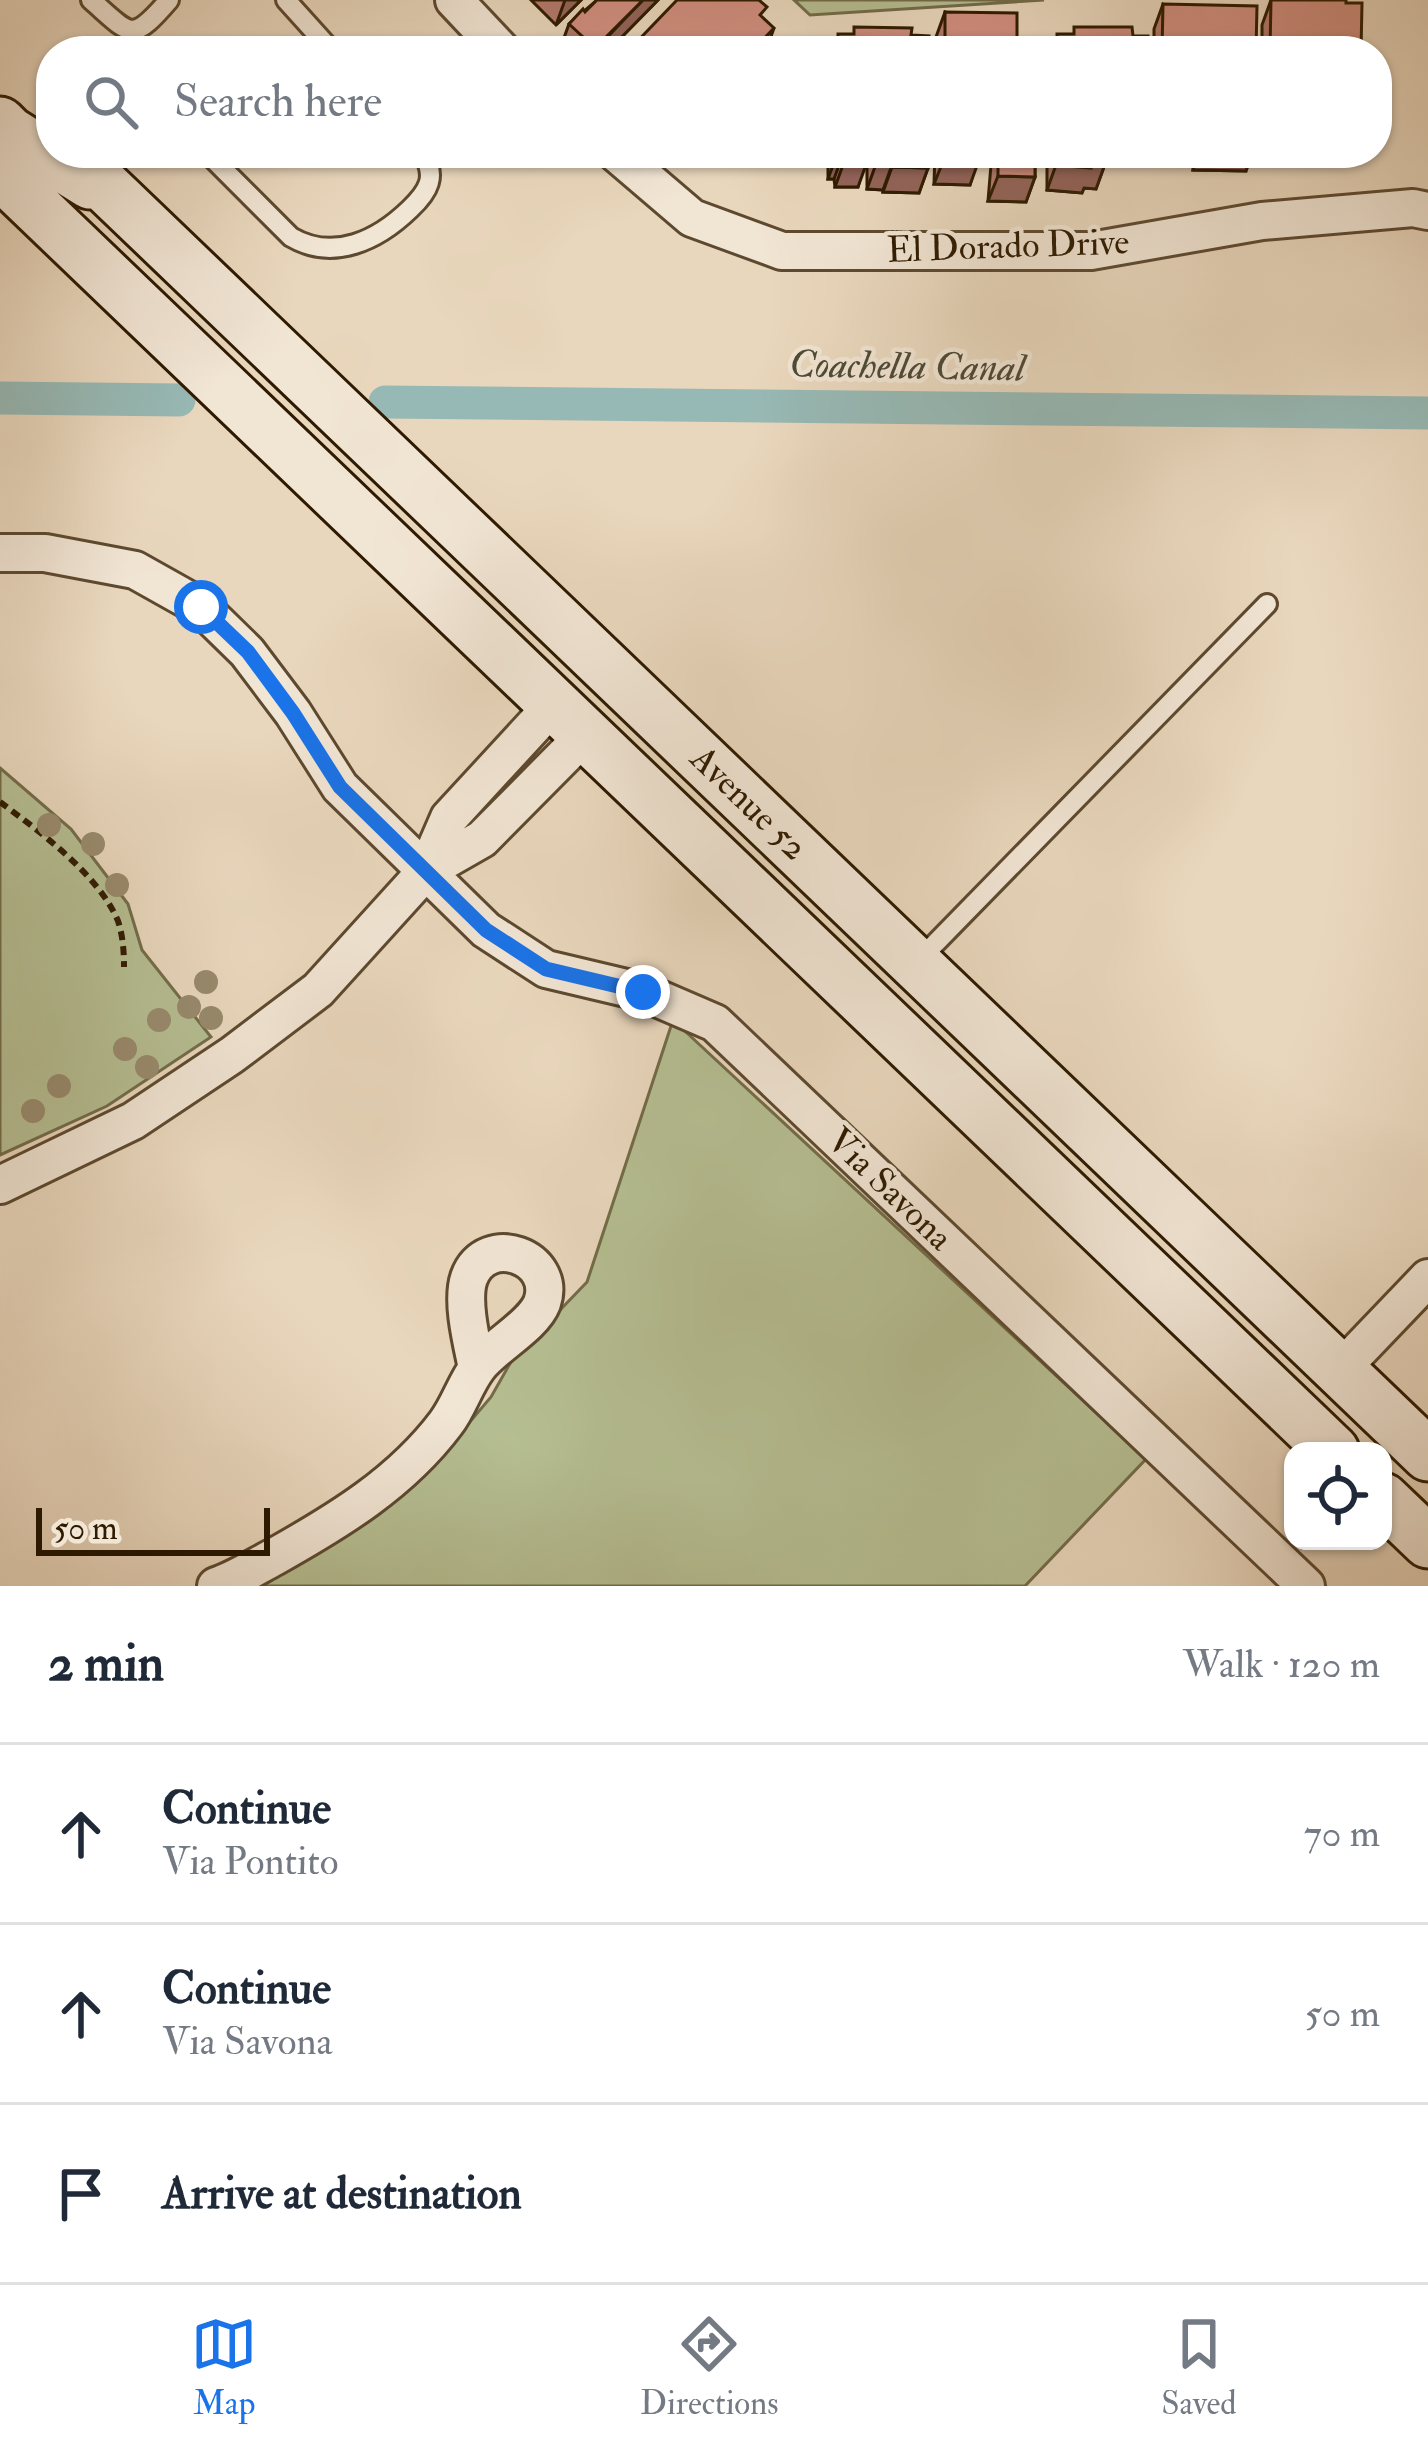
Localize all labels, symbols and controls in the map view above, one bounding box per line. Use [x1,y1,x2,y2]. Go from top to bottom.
search box [36,36,1392,168]
icon: search [78,69,144,135]
text: Search here [174,74,382,130]
street label: El Dorado Drive [886,219,1130,273]
water label: Coachella Canal [789,339,1028,393]
route start [174,580,228,634]
street label: Avenue 52 [680,736,817,870]
route end [616,965,670,1019]
street label: Via Savona [818,1118,963,1261]
map controls [1284,1442,1392,1550]
button: locate [1284,1442,1392,1550]
scale bar [36,1502,270,1555]
text: 50 m [54,1508,118,1549]
text: 2 min [48,1632,164,1696]
text: Walk · 120 m [1183,1640,1380,1689]
text: Continue [162,1781,331,1837]
icon: ahead [48,1801,114,1867]
text: 70 m [1304,1809,1380,1858]
text: Via Pontito [162,1837,339,1886]
text: Continue [162,1961,331,2017]
icon: ahead [48,1981,114,2047]
text: 50 m [1305,1989,1380,2038]
text: Via Savona [162,2017,333,2066]
icon: arrive [48,2161,114,2227]
text: Arrive at destination [162,2166,522,2222]
tab: Map [191,2311,257,2424]
tab: Directions [640,2311,779,2424]
tab: Saved [1161,2311,1237,2424]

